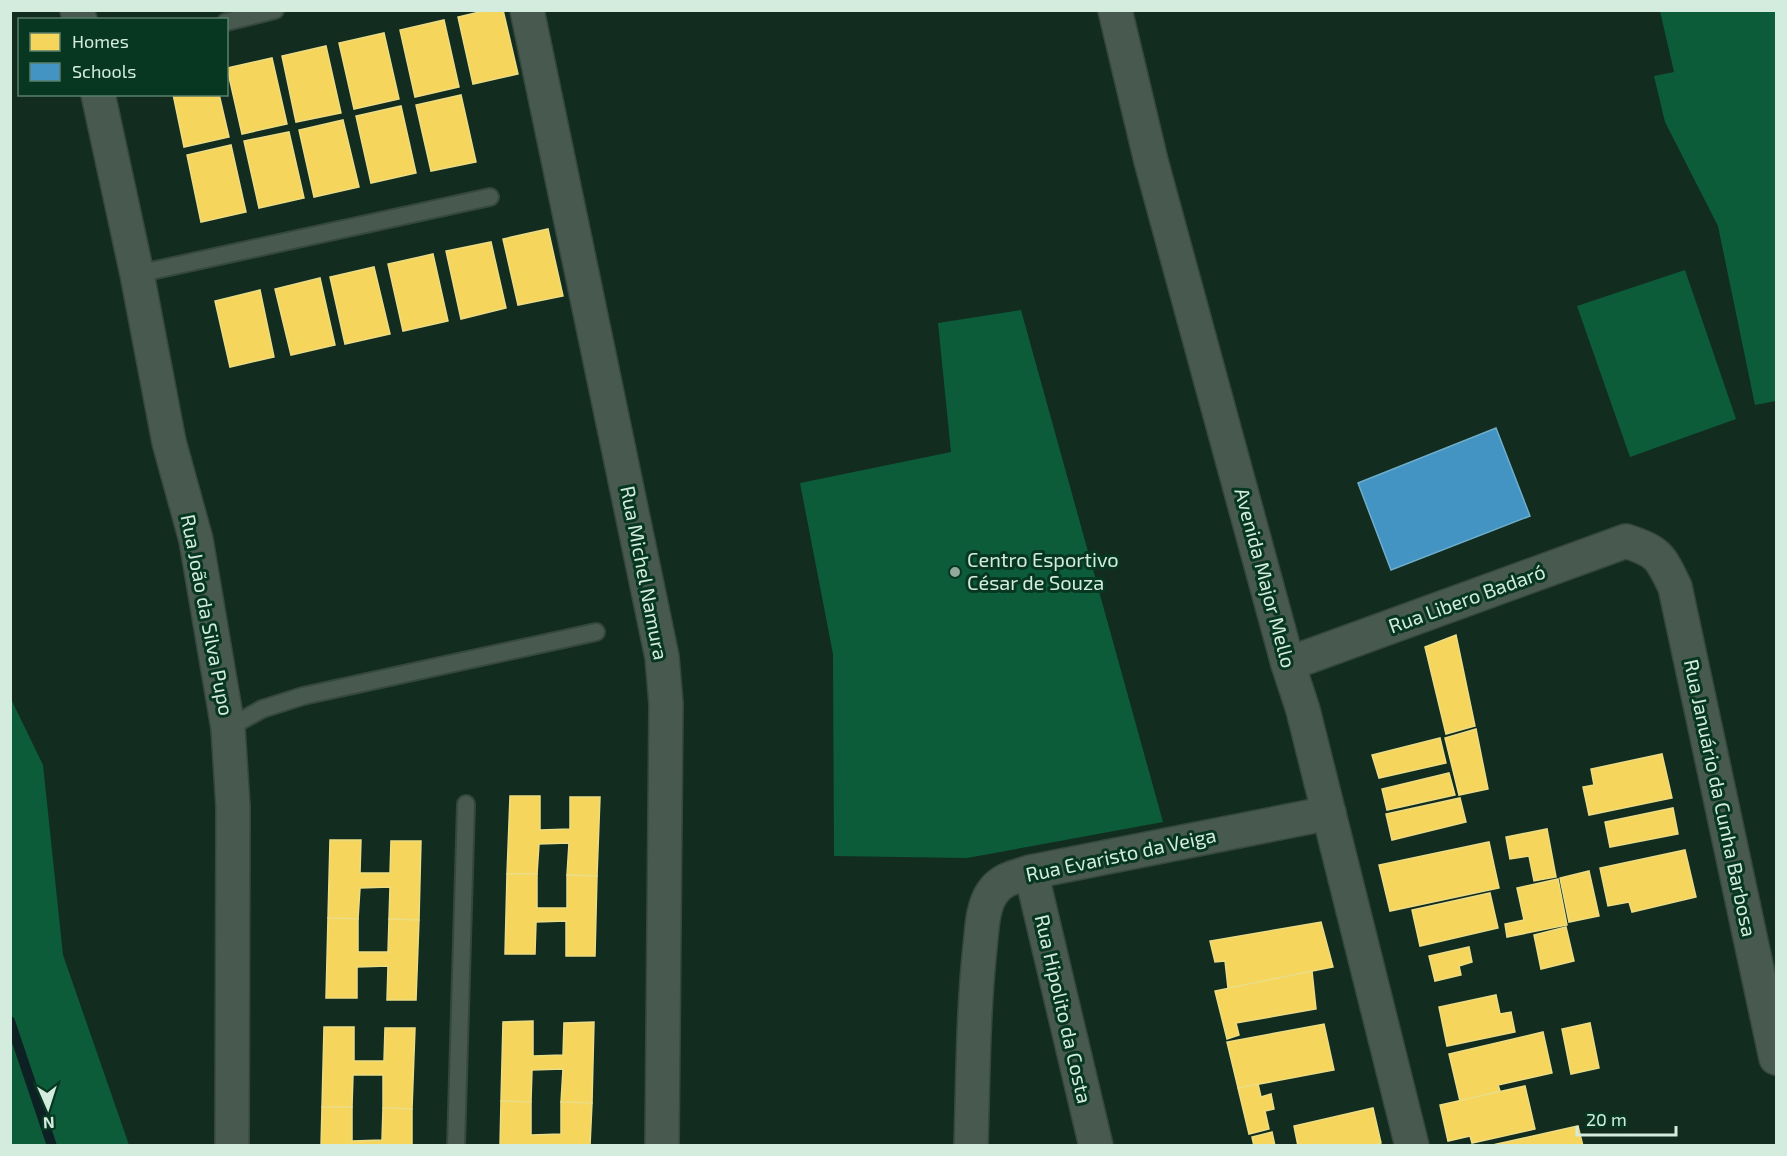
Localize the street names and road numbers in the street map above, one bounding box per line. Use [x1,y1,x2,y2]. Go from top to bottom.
street label: Rua Michel Namura [616,484,674,662]
street label: Avenida Major Mello [1230,485,1302,670]
street label: Rua João da Silva Pupo [177,512,239,717]
street label: Rua Libero Badaró [1385,559,1548,638]
street label: Rua Januário da Cunha Barbosa [1680,657,1762,939]
street label: Rua Evaristo da Veiga [1023,822,1218,886]
street label: Rua Hipolito da Costa [1031,912,1097,1106]

